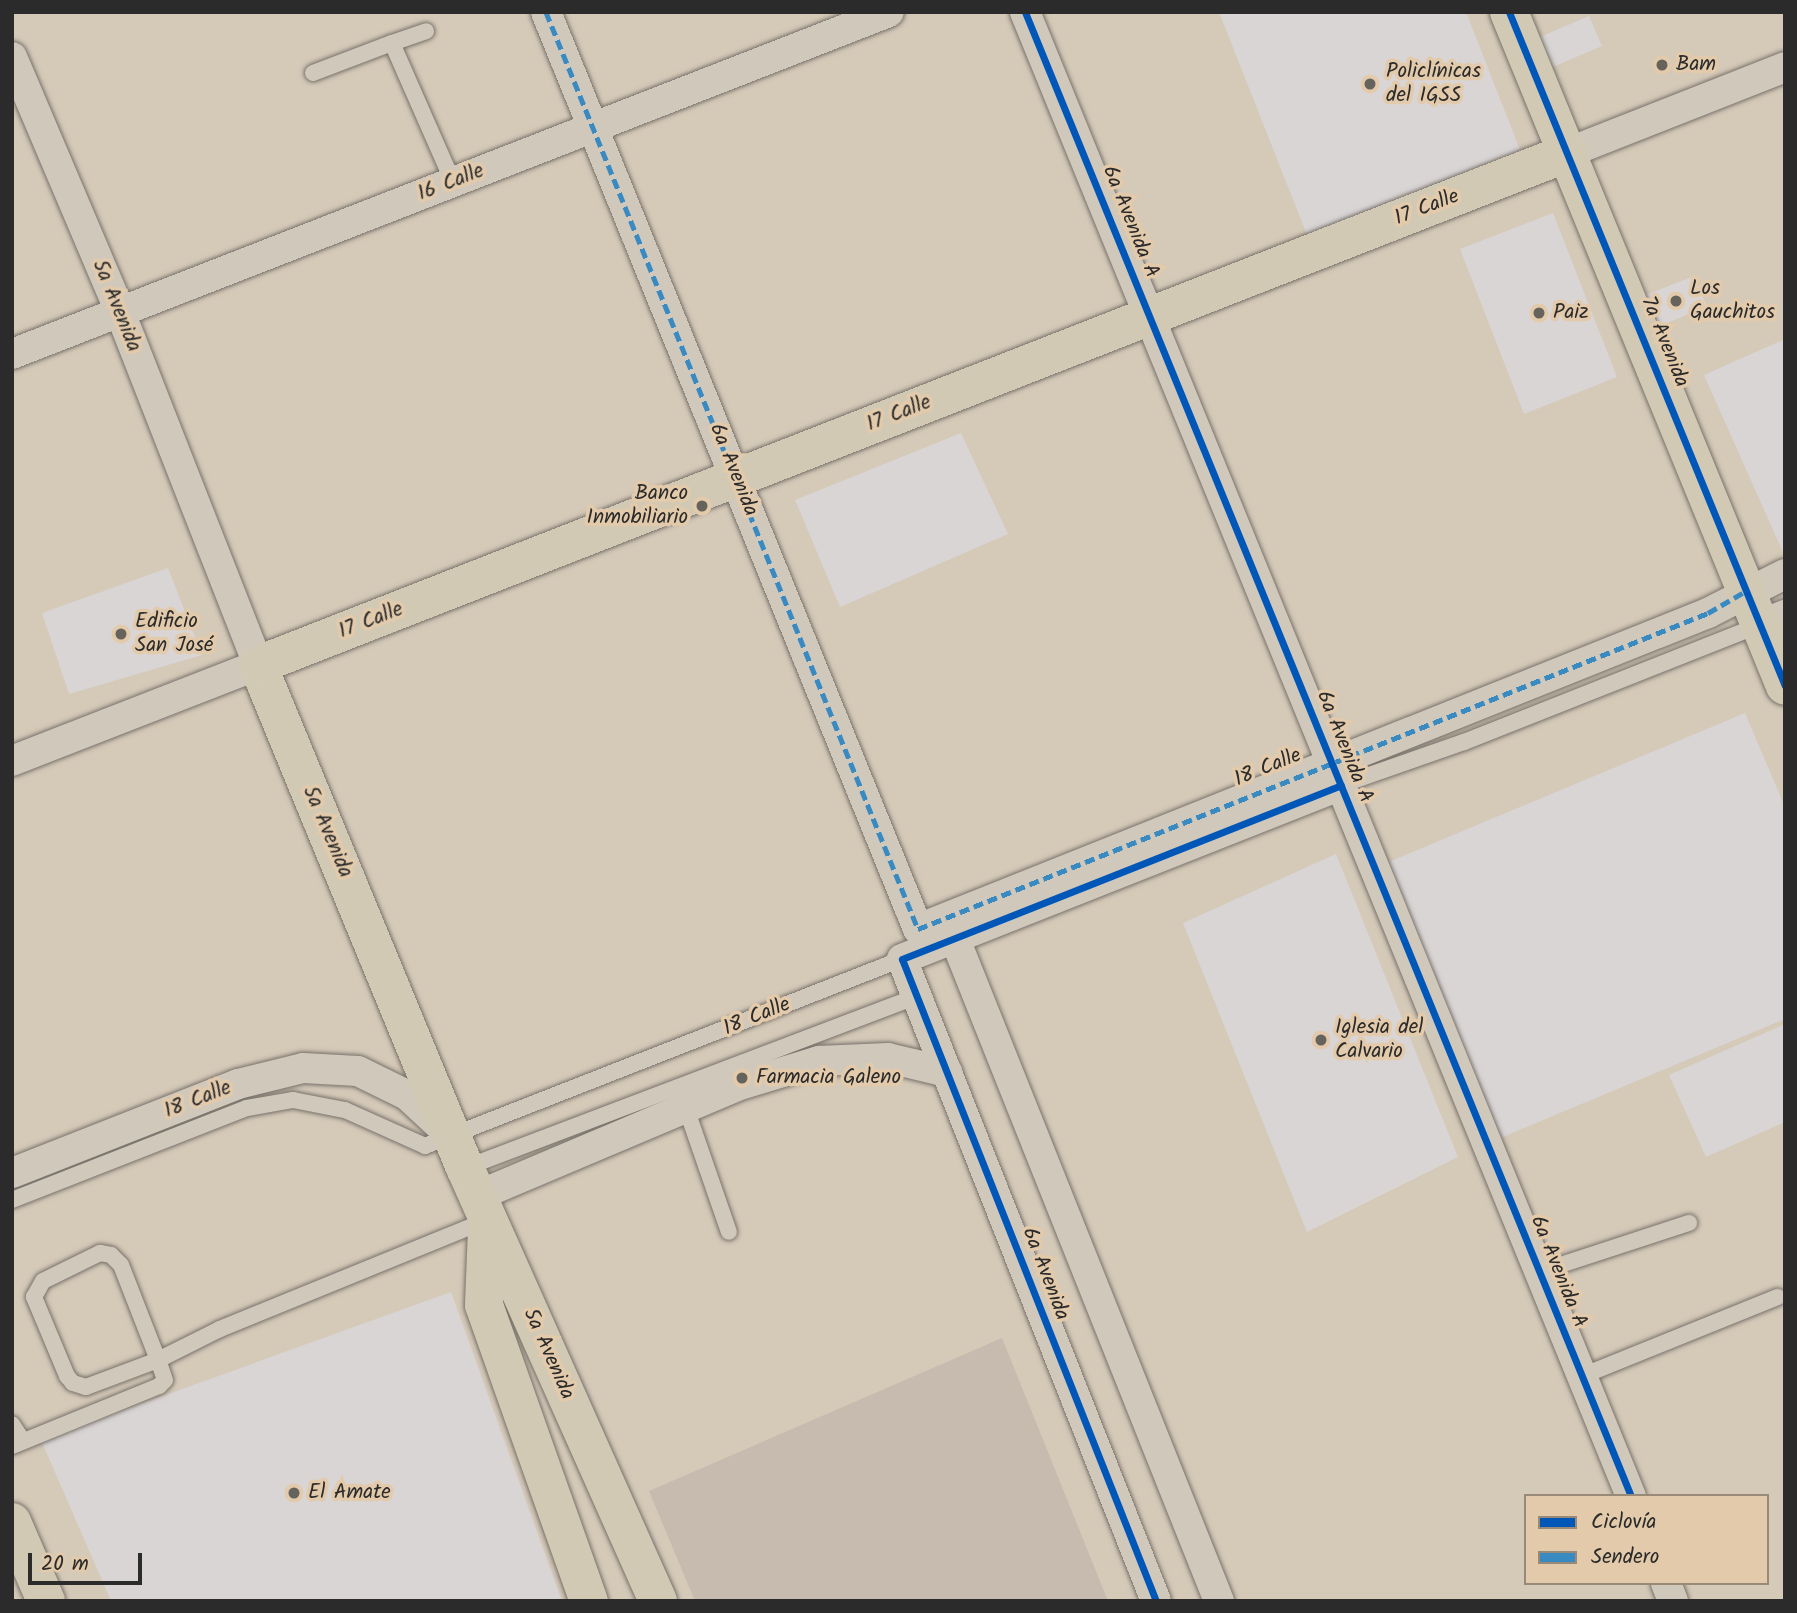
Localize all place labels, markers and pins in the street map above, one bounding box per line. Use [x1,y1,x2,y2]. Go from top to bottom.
place label: Bam [1676,52,1716,78]
marker: Bam [1654,57,1670,73]
place label: Policlínicas del IGSS [1386,59,1481,109]
marker: Policlínicas del IGSS [1360,74,1380,94]
place label: Los Gauchitos [1690,276,1775,326]
marker: Los Gauchitos [1668,293,1684,309]
place label: Paiz [1553,300,1588,326]
marker: Paiz [1531,305,1547,321]
place label: Banco Inmobiliario [587,481,688,531]
marker: Banco Inmobiliario [694,498,710,514]
place label: Edificio San José [135,609,213,659]
marker: Edificio San José [113,626,129,642]
place label: Iglesia del Calvario [1335,1015,1423,1065]
marker: Iglesia del Calvario [1313,1032,1329,1048]
place label: Farmacia Galeno [756,1065,901,1091]
marker: Farmacia Galeno [734,1070,750,1086]
place label: El Amate [308,1480,391,1506]
marker: El Amate [286,1485,302,1501]

